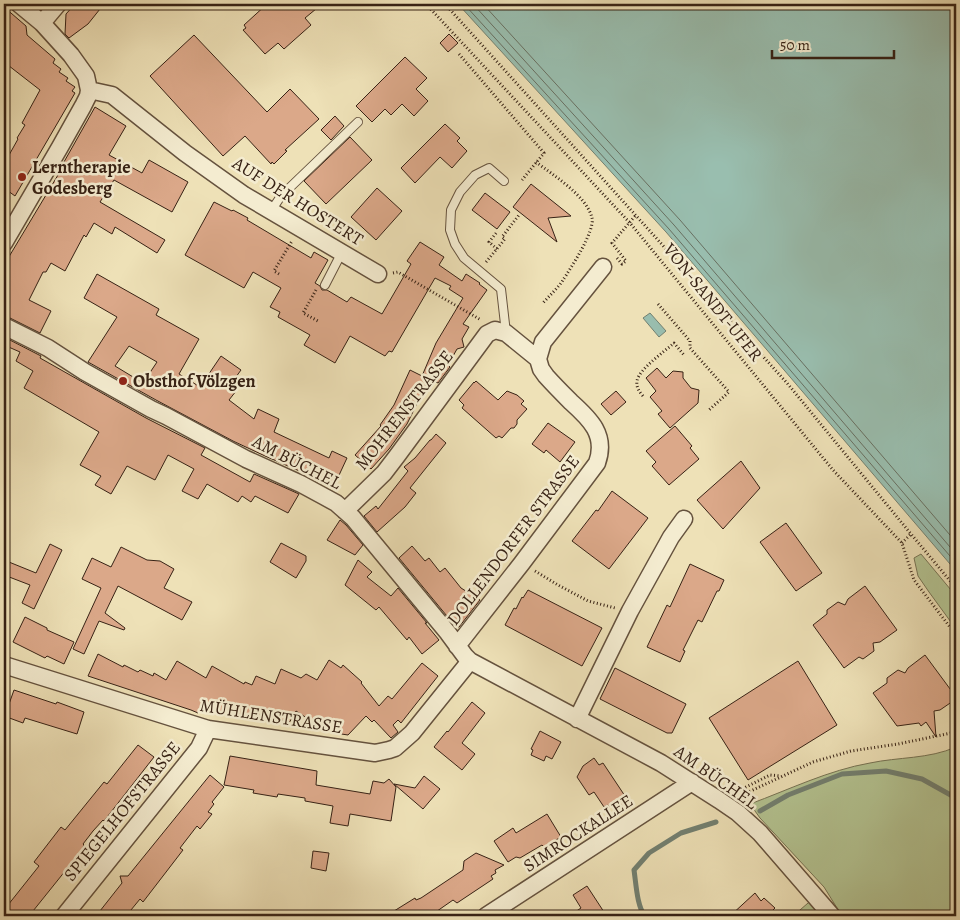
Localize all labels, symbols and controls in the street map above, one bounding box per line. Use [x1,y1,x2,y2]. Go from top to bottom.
scale bar [772,28,895,60]
text: 50 m [780,35,810,55]
street label: AUF DER HOSTERT [227,151,368,251]
place label: Lerntherapie Godesberg [32,155,131,200]
marker: Lerntherapie Godesberg [16,171,28,183]
street label: VON-SANDT-UFER [657,237,768,366]
street label: MOHRENSTRASSE [350,345,458,475]
place label: Obsthof Völzgen [133,369,256,393]
marker: Obsthof Völzgen [117,375,129,387]
street label: AM BÜCHEL [247,429,346,495]
street label: DOLLENDORFER STRASSE [441,450,585,630]
street label: MÜHLENSTRASSE [198,693,344,739]
street label: SPIEGELHOFSTRASSE [58,736,186,886]
street label: AM BÜCHEL [669,739,763,815]
street label: SIMROCKALLEE [519,789,637,877]

